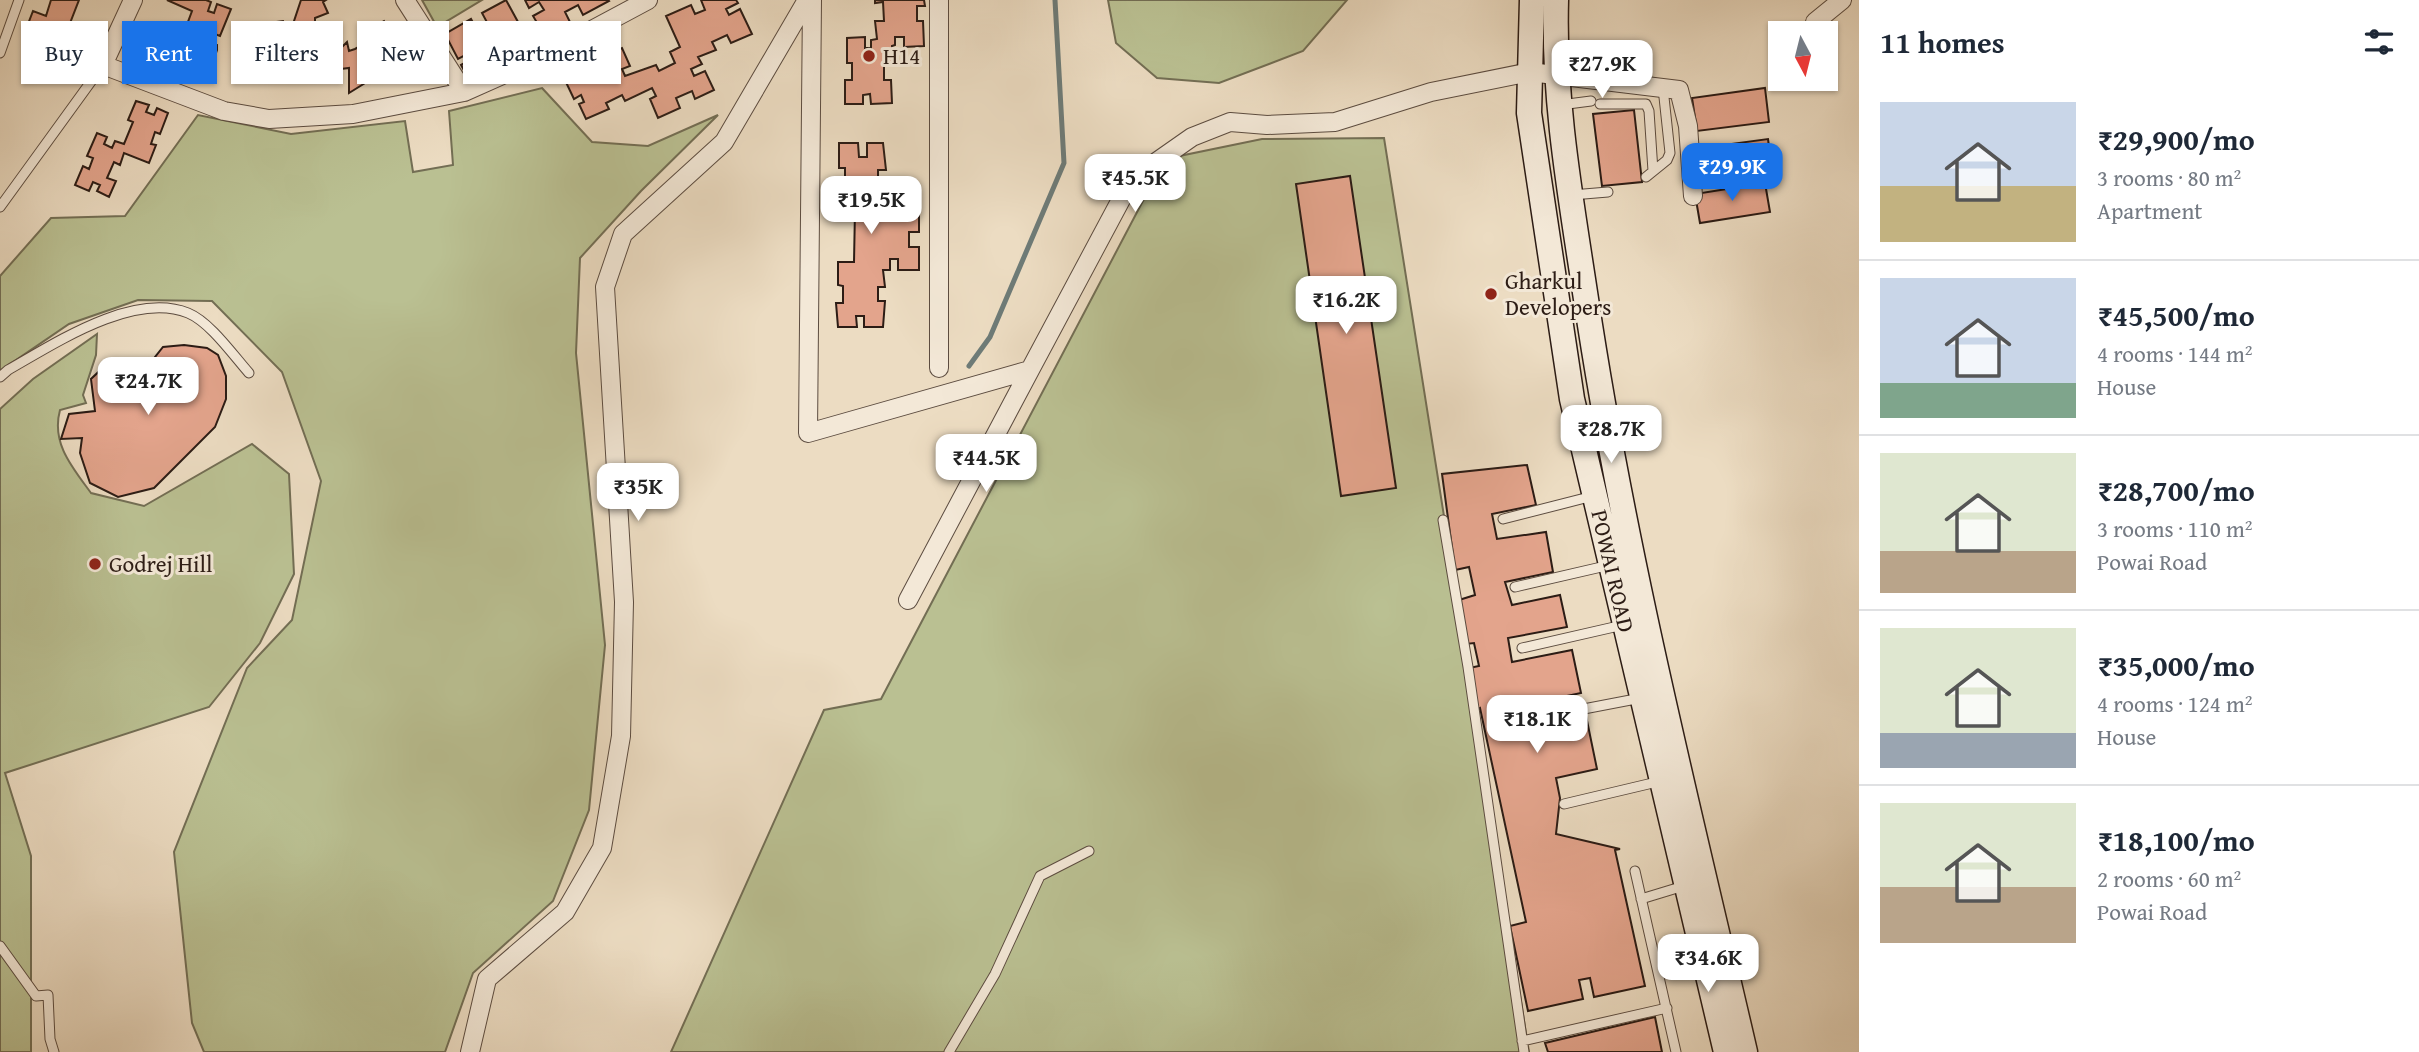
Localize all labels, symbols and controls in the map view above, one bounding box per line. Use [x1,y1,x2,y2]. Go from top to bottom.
text: 11 homes [1880,20,2005,64]
chip: Buy [21,21,108,84]
chip: Rent [122,21,217,84]
chip: Filters [231,21,343,84]
chip: New [357,21,449,84]
chip: Apartment [463,21,621,84]
north arrow [1768,21,1838,91]
map controls [1768,21,1838,91]
icon: filters [2360,23,2398,61]
place label: H14 [883,39,920,72]
pin: ₹27.9K [1545,41,1659,100]
text: ₹27.9K [1568,46,1636,79]
marker: H14 [861,48,877,64]
text: ₹29,900/mo [2097,117,2255,161]
icon: home [1936,130,2020,214]
pin: ₹29.9K [1675,144,1789,203]
text: ₹29.9K [1698,149,1766,182]
pin: ₹45.5K [1078,154,1192,214]
text: ₹45.5K [1101,160,1169,193]
text: 3 rooms · 80 m² [2097,161,2241,194]
pin: ₹19.5K [814,176,928,236]
text: ₹19.5K [837,182,905,215]
text: Apartment [2097,194,2202,227]
place label: Gharkul Developers [1505,264,1611,323]
pin: ₹16.2K [1289,276,1403,336]
text: ₹16.2K [1312,282,1380,315]
marker: Gharkul Developers [1483,286,1499,302]
text: ₹45,500/mo [2097,293,2255,337]
icon: home [1936,306,2020,390]
text: 4 rooms · 144 m² [2097,337,2252,370]
pin: ₹24.7K [91,358,205,417]
text: ₹24.7K [114,363,182,396]
text: House [2097,370,2156,403]
pin: ₹28.7K [1554,406,1668,465]
text: ₹28.7K [1577,411,1645,444]
pin: ₹44.5K [929,434,1043,494]
text: ₹44.5K [952,440,1020,473]
pin: ₹35K [597,463,679,523]
text: ₹28,700/mo [2097,468,2255,512]
text: ₹35K [613,469,663,502]
icon: home [1936,481,2020,565]
street label: POWAI ROAD [1583,506,1644,635]
text: 3 rooms · 110 m² [2097,512,2252,545]
text: Powai Road [2097,545,2207,578]
place label: Godrej Hill [109,547,212,580]
marker: Godrej Hill [87,556,103,572]
text: ₹35,000/mo [2097,643,2255,687]
icon: home [1936,656,2020,740]
text: 4 rooms · 124 m² [2097,687,2252,720]
pin: ₹18.1K [1480,696,1594,755]
text: ₹18.1K [1503,701,1571,734]
text: House [2097,720,2156,753]
text: ₹18,100/mo [2097,818,2255,862]
icon: home [1936,831,2020,915]
text: 2 rooms · 60 m² [2097,862,2241,895]
text: Powai Road [2097,895,2207,928]
pin: ₹34.6K [1651,934,1765,994]
text: ₹34.6K [1674,940,1742,973]

